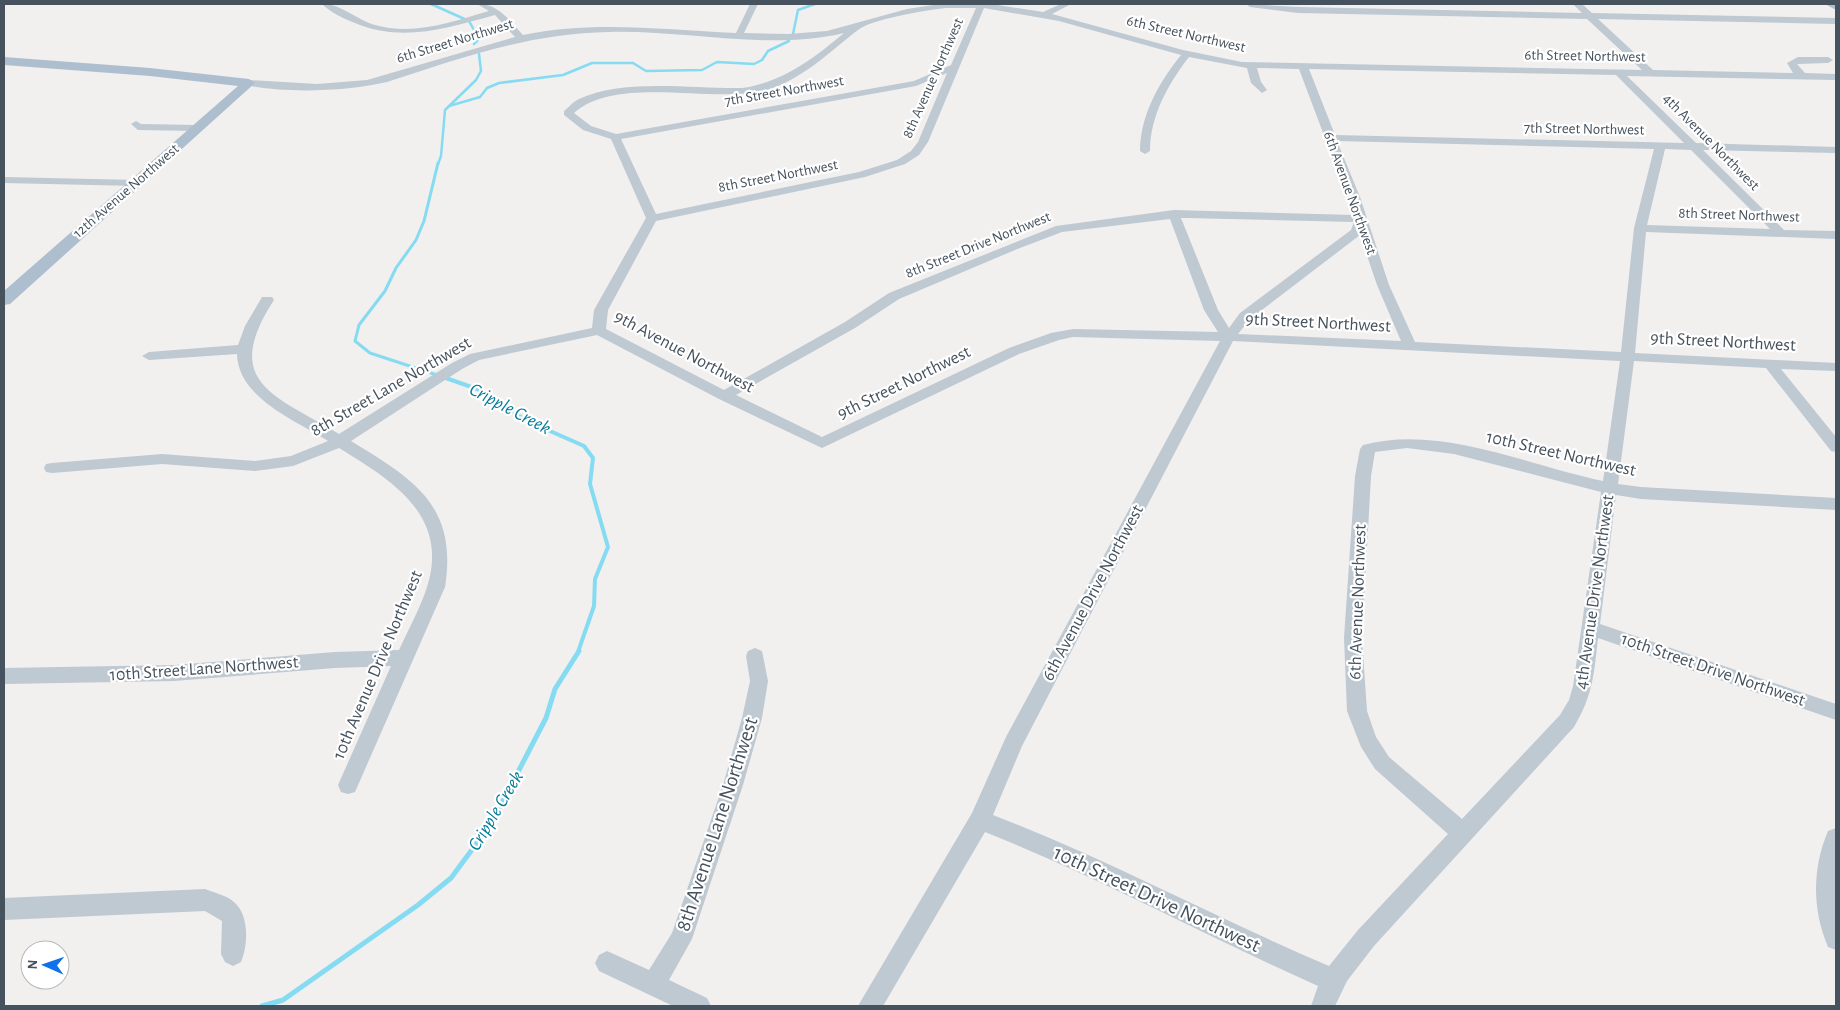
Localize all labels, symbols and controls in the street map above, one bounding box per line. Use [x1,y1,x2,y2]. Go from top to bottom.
street label: 6th Street Northwest [1125,13,1247,55]
street label: 8th Avenue Northwest [900,15,966,140]
street label: 6th Street Northwest [395,16,515,66]
street label: 6th Street Northwest [1524,47,1646,65]
street label: 7th Street Northwest [723,73,845,109]
street label: 4th Avenue Northwest [1660,91,1762,193]
street label: 7th Street Northwest [1524,120,1645,138]
street label: 6th Avenue Northwest [1321,129,1379,257]
street label: 12th Avenue Northwest [70,141,182,241]
street label: 8th Street Northwest [717,157,839,195]
street label: 8th Street Northwest [1678,205,1800,225]
street label: 8th Street Drive Northwest [903,209,1053,281]
street label: 9th Avenue Northwest [611,308,757,397]
street label: 9th Street Northwest [1245,310,1391,336]
street label: 9th Street Northwest [1650,329,1796,355]
street label: 8th Street Lane Northwest [308,334,474,440]
street label: 9th Street Northwest [835,343,974,423]
water label: Cripple Creek [466,380,554,438]
street label: 10th Street Northwest [1485,428,1638,480]
street label: 4th Avenue Drive Northwest [1572,493,1618,690]
street label: 6th Avenue Drive Northwest [1039,502,1147,684]
street label: 6th Avenue Northwest [1346,524,1370,680]
street label: 10th Avenue Drive Northwest [330,568,426,762]
street label: 10th Street Drive Northwest [1619,630,1808,710]
street label: 10th Street Lane Northwest [109,653,299,685]
street label: 8th Avenue Lane Northwest [672,714,762,934]
water label: Cripple Creek [465,768,527,854]
street label: 10th Street Drive Northwest [1050,842,1264,956]
north arrow [20,940,70,990]
text: N [26,959,40,970]

